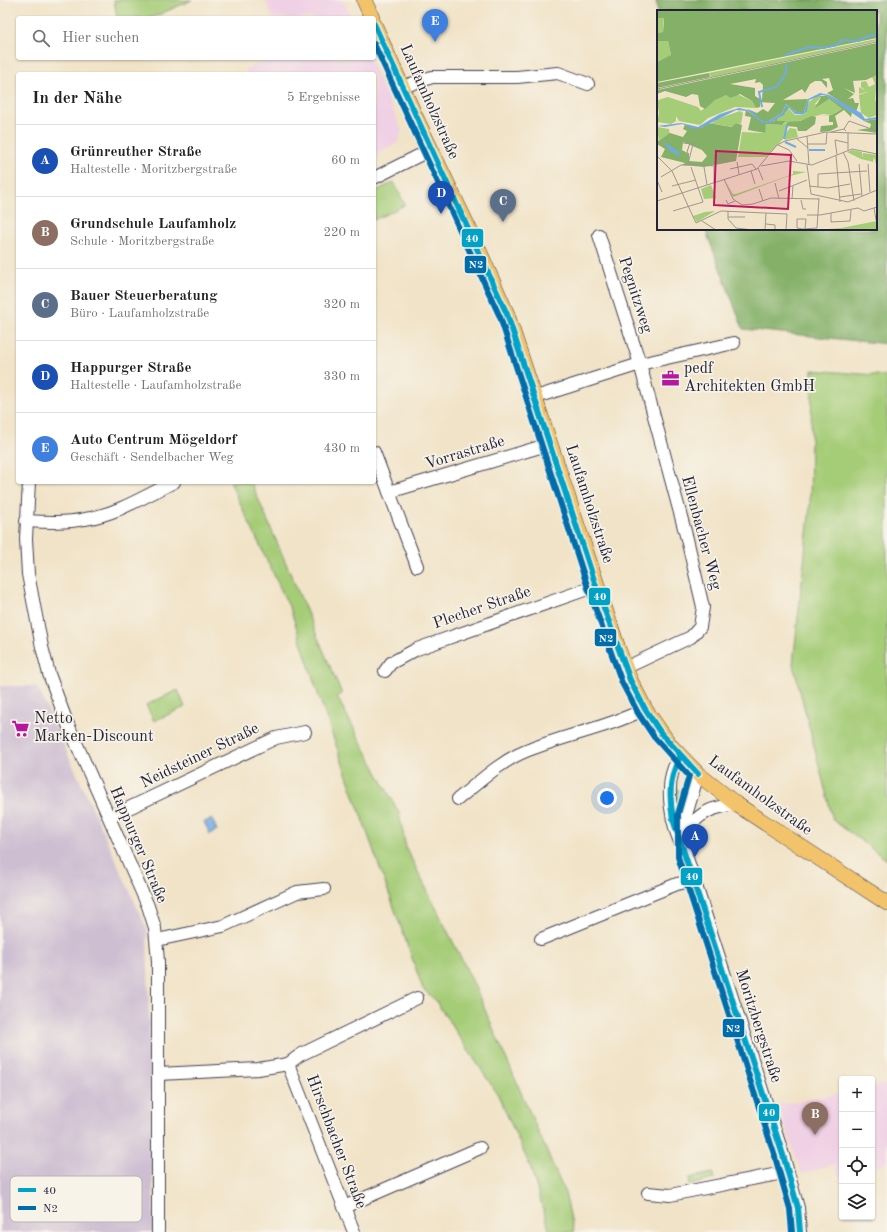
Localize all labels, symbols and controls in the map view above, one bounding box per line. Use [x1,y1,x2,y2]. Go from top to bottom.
pin: E [422,9,448,42]
inset map [657,10,877,230]
search box [16,16,376,60]
icon: search [30,27,52,49]
text: Hier suchen [62,31,139,46]
street label: Laufamholzstraße [397,42,461,162]
text: In der Nähe [32,90,122,107]
text: 5 Ergebnisse [287,91,360,104]
text: Grünreuther Straße [70,145,202,160]
text: A [40,154,50,167]
text: 60 m [331,154,360,167]
text: Haltestelle · Moritzbergstraße [70,163,237,176]
pin: D [428,181,454,214]
pin: C [490,189,516,222]
text: Grundschule Laufamholz [70,217,236,232]
text: B [40,226,50,239]
text: 220 m [323,226,360,239]
line badge: 40 [461,228,484,248]
text: 40 [466,234,478,245]
text: Schule · Moritzbergstraße [70,235,214,248]
line badge: N2 [464,255,487,274]
street label: Pegnitzweg [615,255,655,336]
text: N2 [469,260,483,271]
text: Bauer Steuerberatung [70,289,217,304]
text: C [41,298,49,311]
text: 320 m [323,298,360,311]
text: Büro · Laufamholzstraße [70,307,209,320]
text: Happurger Straße [70,361,191,376]
place label: pedf Architekten GmbH [684,361,815,395]
office icon: pedf Architekten GmbH [661,368,681,388]
text: D [40,370,50,383]
text: 330 m [323,370,360,383]
text: Haltestelle · Laufamholzstraße [70,379,241,392]
text: Auto Centrum Mögeldorf [70,433,237,448]
street label: Vorrastraße [423,433,507,473]
text: E [41,442,49,455]
text: 430 m [323,442,360,455]
street label: Laufamholzstraße [562,443,616,565]
text: Geschäft · Sendelbacher Weg [70,451,234,464]
street label: Ellenbacher Weg [678,474,724,592]
street label: Plecher Straße [431,584,533,632]
line badge: 40 [588,587,611,606]
text: 40 [594,592,606,603]
line badge: N2 [594,628,617,647]
text: N2 [599,634,613,645]
place label: Netto Marken-Discount [34,711,154,745]
supermarket icon: Netto Marken-Discount [11,718,31,738]
street label: Neidsteiner Straße [138,720,262,792]
street label: Laufamholzstraße [705,753,815,839]
street label: Happurger Straße [106,784,170,906]
your location [597,788,617,808]
pin: A [682,824,708,857]
line badge: 40 [680,867,703,886]
text: 40 [686,872,698,883]
street label: Moritzbergstraße [732,967,784,1085]
line badge: N2 [722,1018,745,1038]
text: N2 [726,1024,740,1035]
street label: Hirschbacher Straße [303,1073,369,1211]
map controls [839,1076,875,1220]
button: + [839,1076,875,1112]
pin: B [802,1102,828,1135]
line badge: 40 [758,1103,780,1122]
text: 40 [763,1108,775,1119]
button: − [839,1112,875,1148]
button: locate [839,1148,875,1184]
legend [10,1176,142,1222]
button: layers [839,1184,875,1220]
text: 40 [43,1186,56,1197]
text: N2 [43,1204,58,1215]

